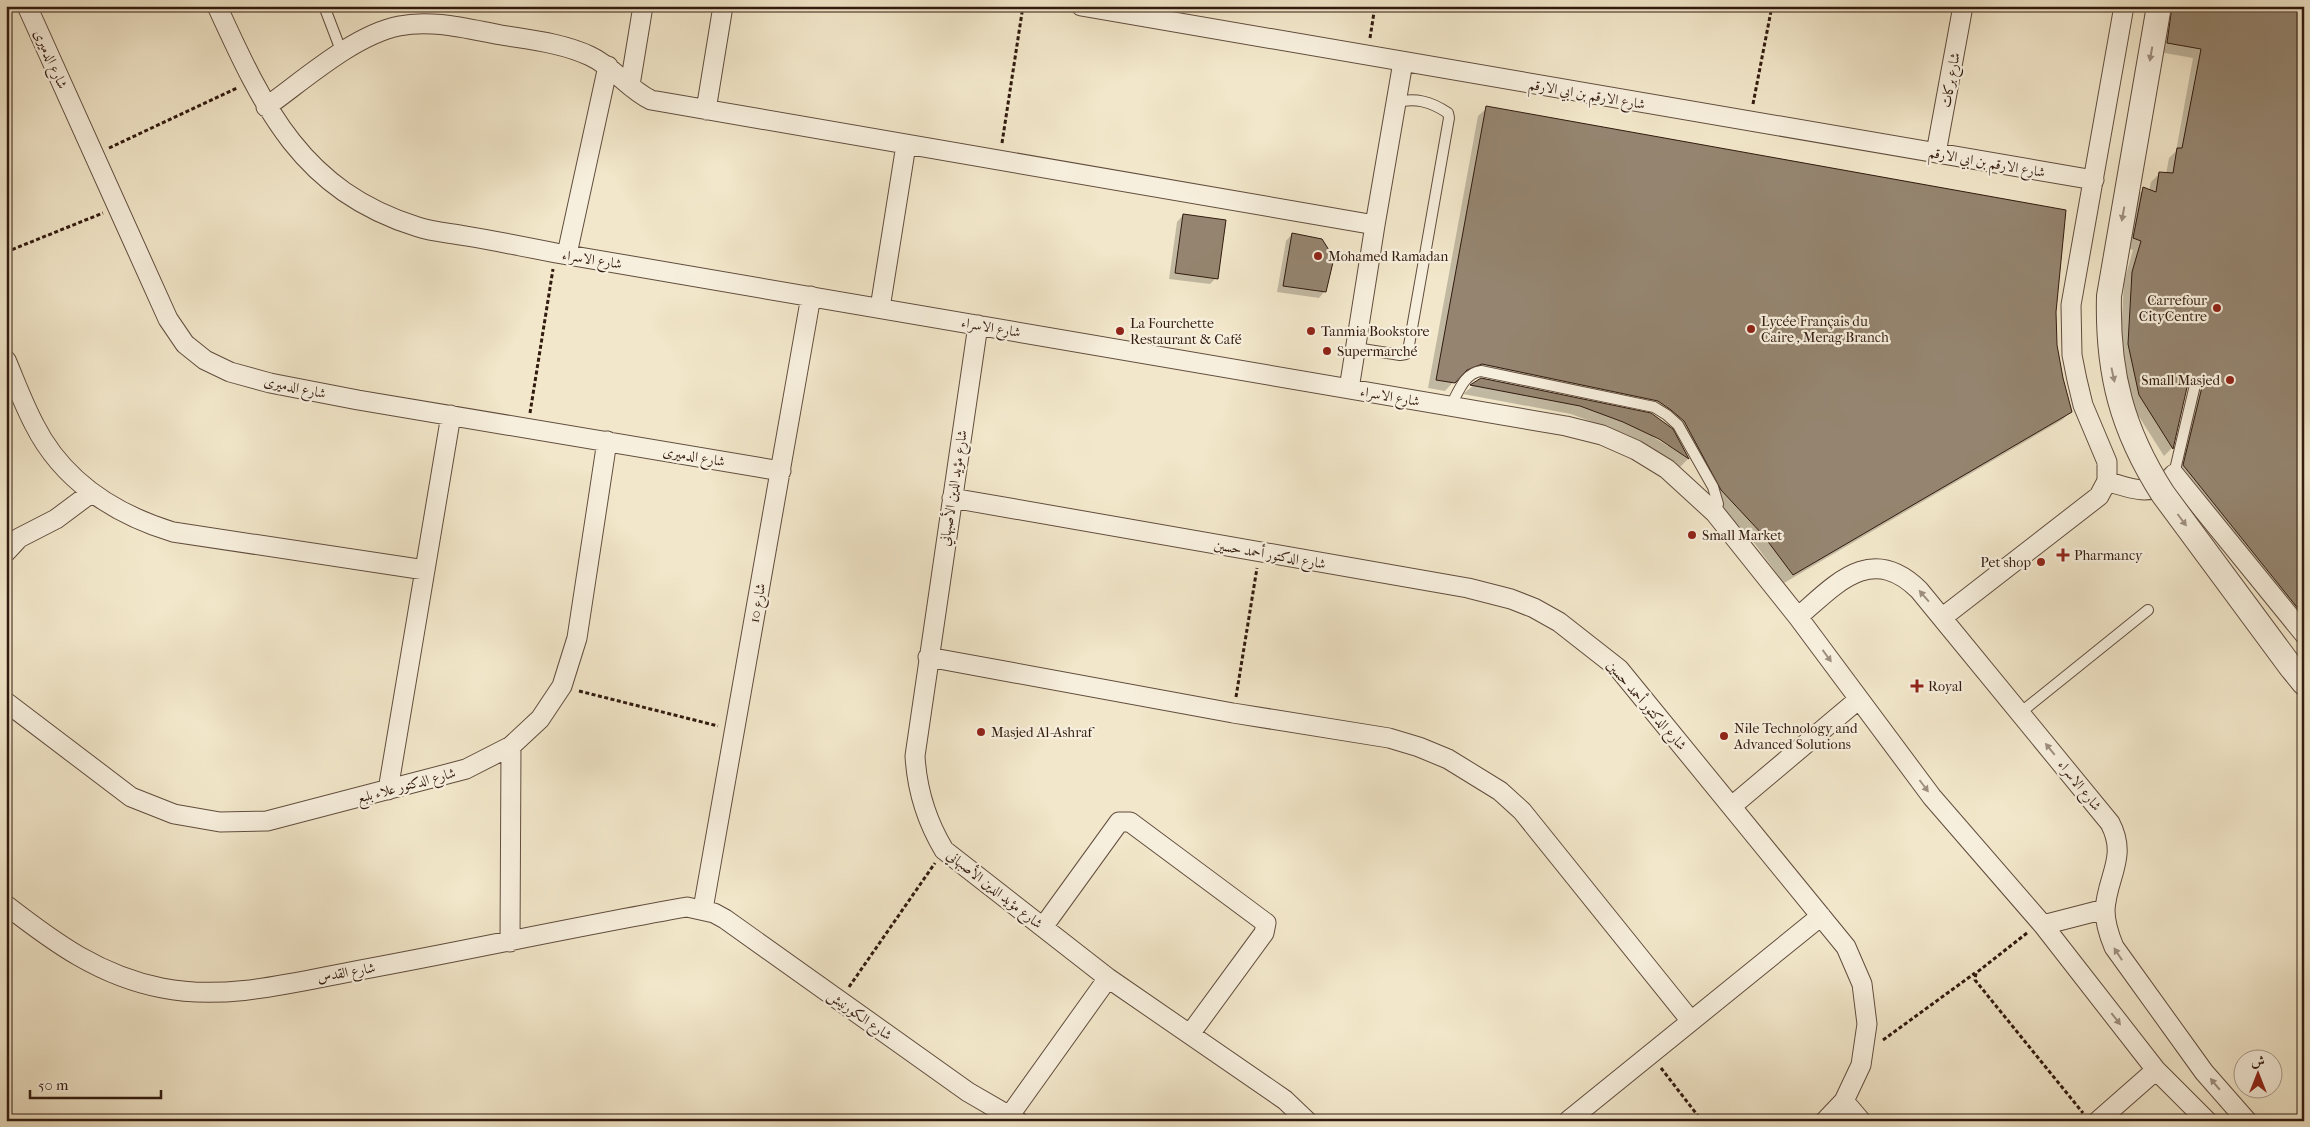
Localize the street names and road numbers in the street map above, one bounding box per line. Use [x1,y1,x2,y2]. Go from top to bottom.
street label: شارع الدميرى [27,27,71,93]
street label: شارع بركات [1937,51,1967,110]
street label: شارع الارقم بن ابي الارقم [1526,76,1647,118]
street label: شارع الارقم بن ابي الارقم [1926,144,2047,186]
street label: شارع الاسراء [560,246,623,276]
street label: شارع الاسراء [959,314,1022,344]
street label: شارع الدميرى [262,373,328,405]
street label: شارع الاسراء [1358,383,1421,413]
street label: شارع مؤيد الدين الأصبهاني [934,428,974,548]
street label: شارع الدميرى [661,443,726,473]
street label: شارع الدكتور أحمد حسين [1212,534,1328,576]
street label: شارع 10 [746,582,772,625]
street label: شارع الدكتور أحمد حسين [1601,656,1692,756]
street label: شارع الاسراء [2052,757,2105,816]
street label: شارع الدكتور علاء بلبع [355,764,459,812]
street label: شارع مؤيد الدين الأصبهاني [941,845,1047,935]
street label: شارع القدس [316,959,377,989]
street label: شارع الكورنيش [822,987,895,1046]

